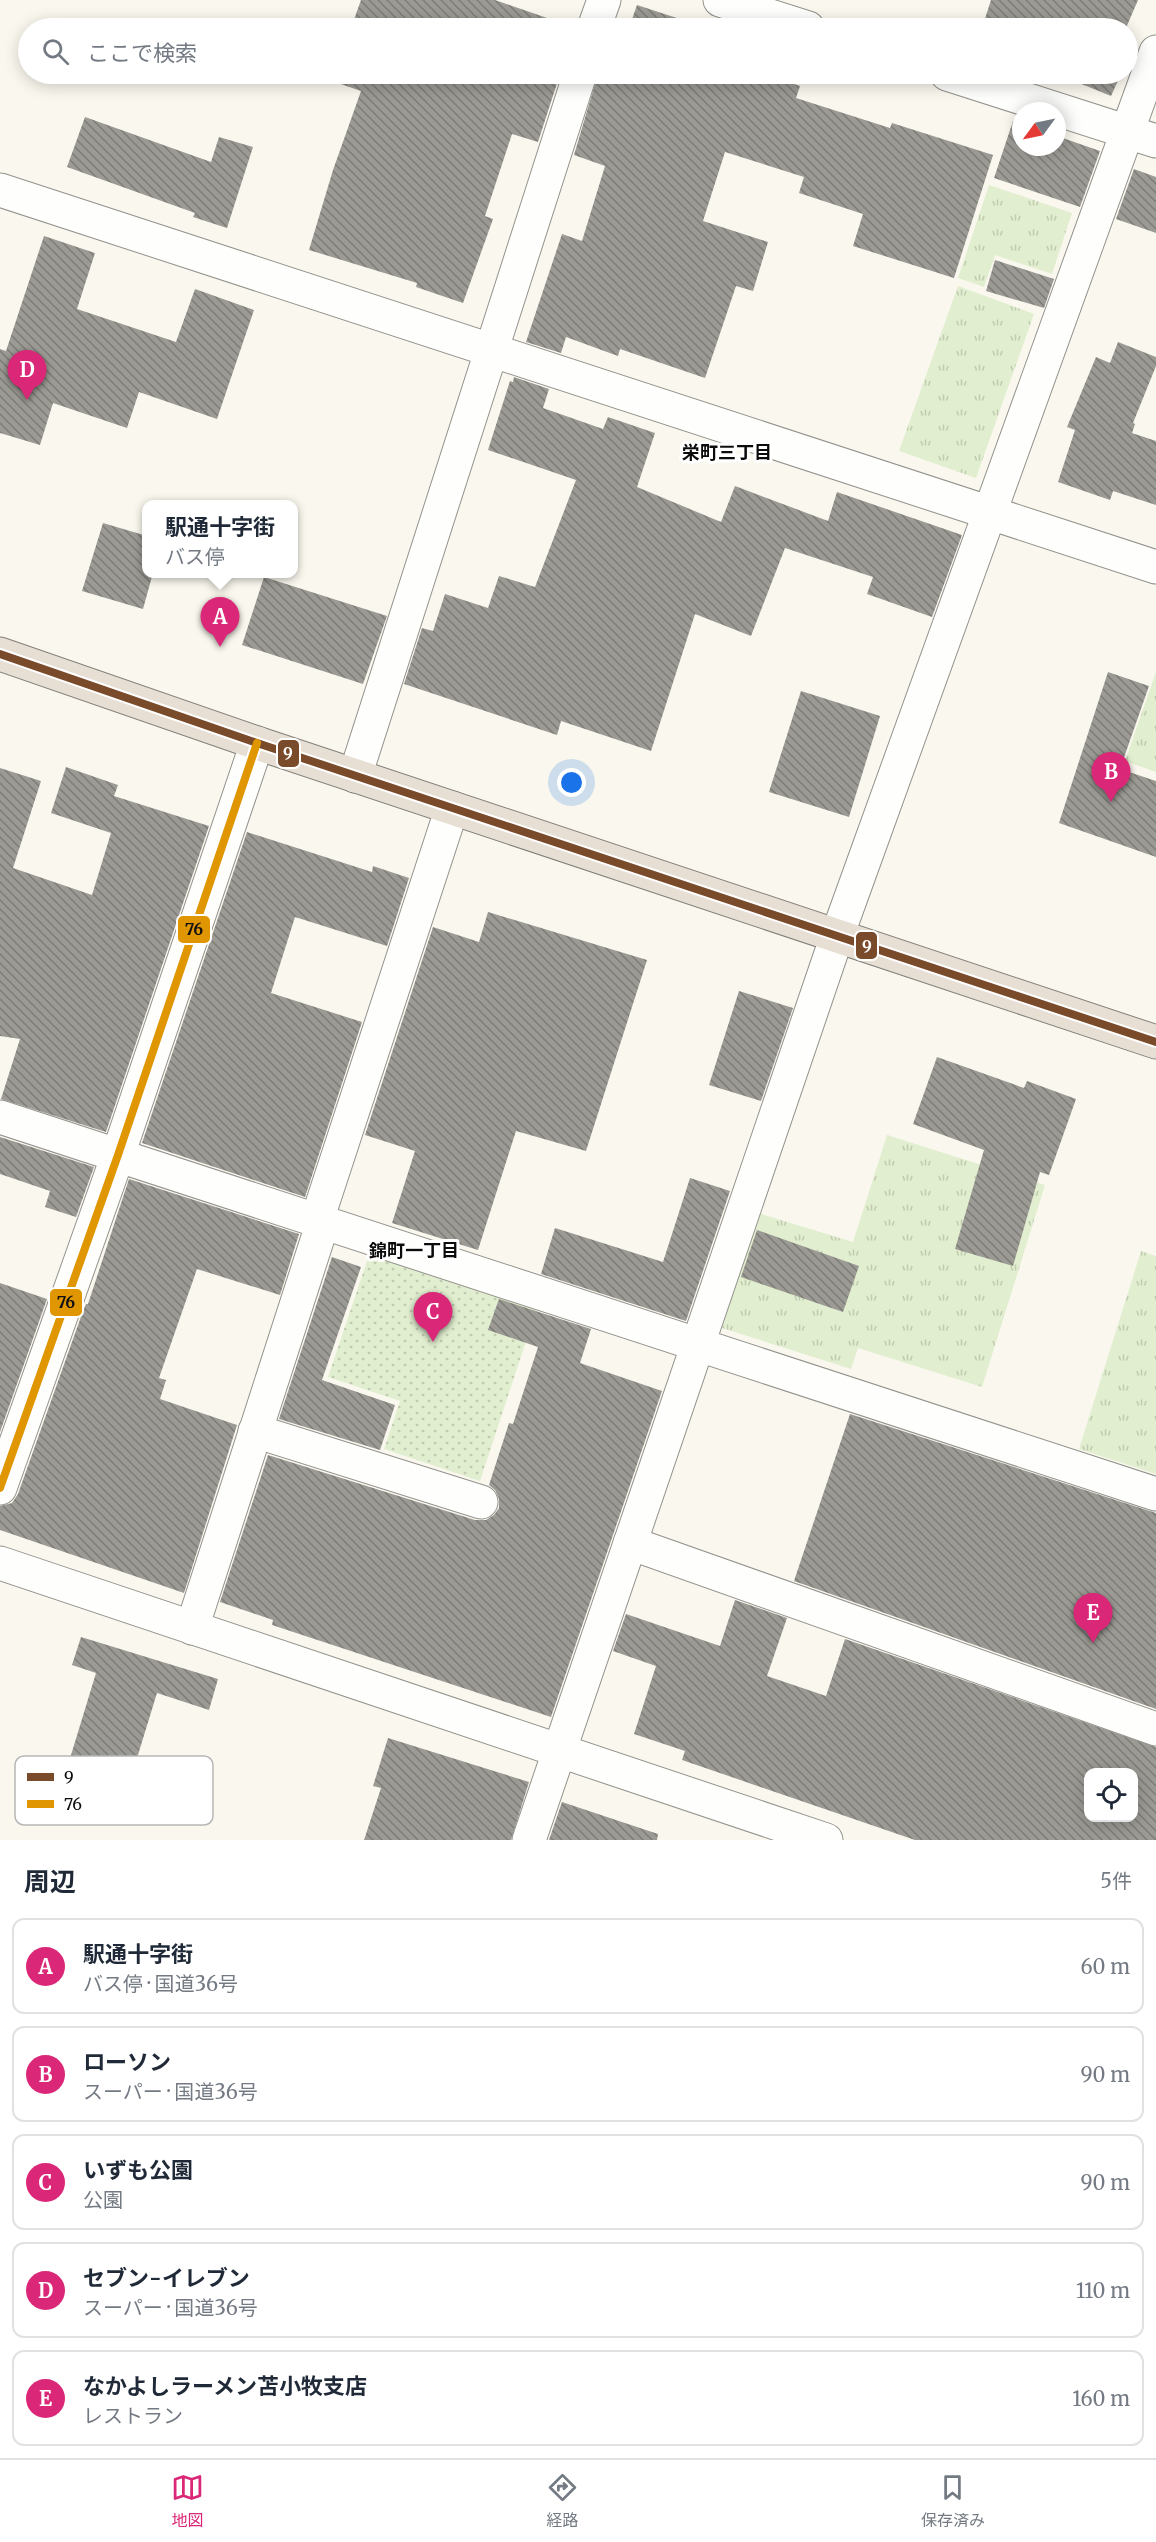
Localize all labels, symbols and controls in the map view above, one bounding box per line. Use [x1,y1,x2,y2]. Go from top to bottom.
search box [18,18,1138,84]
icon: search [39,35,72,68]
text: ここで検索 [87,39,197,67]
north arrow [1012,102,1066,156]
pin: D [8,350,46,400]
district label: 栄町三丁目 [682,441,772,464]
popup [142,500,298,578]
text: 駅通十字街 [165,513,275,541]
text: バス停 [165,544,225,569]
pin: A [200,598,240,647]
line badge: 9 [277,739,300,768]
text: 9 [283,743,293,763]
pin: B [1092,752,1130,802]
your location [557,768,586,797]
line badge: 76 [177,915,211,944]
text: 76 [185,919,203,939]
line badge: 9 [855,931,878,960]
text: 9 [862,936,872,956]
district label: 錦町一丁目 [369,1239,459,1262]
line badge: 76 [49,1288,83,1317]
text: 76 [57,1292,75,1312]
pin: C [414,1292,452,1342]
pin: E [1074,1594,1112,1643]
legend [15,1756,213,1825]
text: 9 [64,1767,74,1787]
map controls [1084,1768,1138,1822]
button: locate [1084,1768,1138,1822]
text: 76 [64,1794,82,1814]
text: 周辺 [24,1865,76,1898]
text: 5件 [1100,1868,1132,1893]
text: 駅通十字街 [83,1940,193,1968]
text: A [38,1954,53,1979]
text: 60 m [1080,1954,1130,1979]
text: バス停 · 国道36号 [83,1971,238,1996]
text: ローソン [83,2048,171,2076]
text: B [39,2062,52,2087]
text: 90 m [1080,2062,1130,2087]
text: スーパー · 国道36号 [83,2079,258,2104]
text: いずも公園 [83,2156,193,2184]
text: C [39,2170,52,2195]
text: 90 m [1080,2170,1130,2195]
text: 公園 [83,2187,123,2212]
text: セブン-イレブン [83,2264,250,2292]
text: D [38,2278,53,2303]
text: 110 m [1076,2278,1130,2303]
text: スーパー · 国道36号 [83,2295,258,2320]
text: なかよしラーメン苫小牧支店 [83,2372,367,2400]
text: E [39,2386,52,2411]
text: 160 m [1072,2386,1130,2411]
text: レストラン [83,2403,183,2428]
tab: 地図 [171,2471,204,2531]
tab: 経路 [546,2471,579,2531]
tab: 保存済み [921,2471,985,2531]

